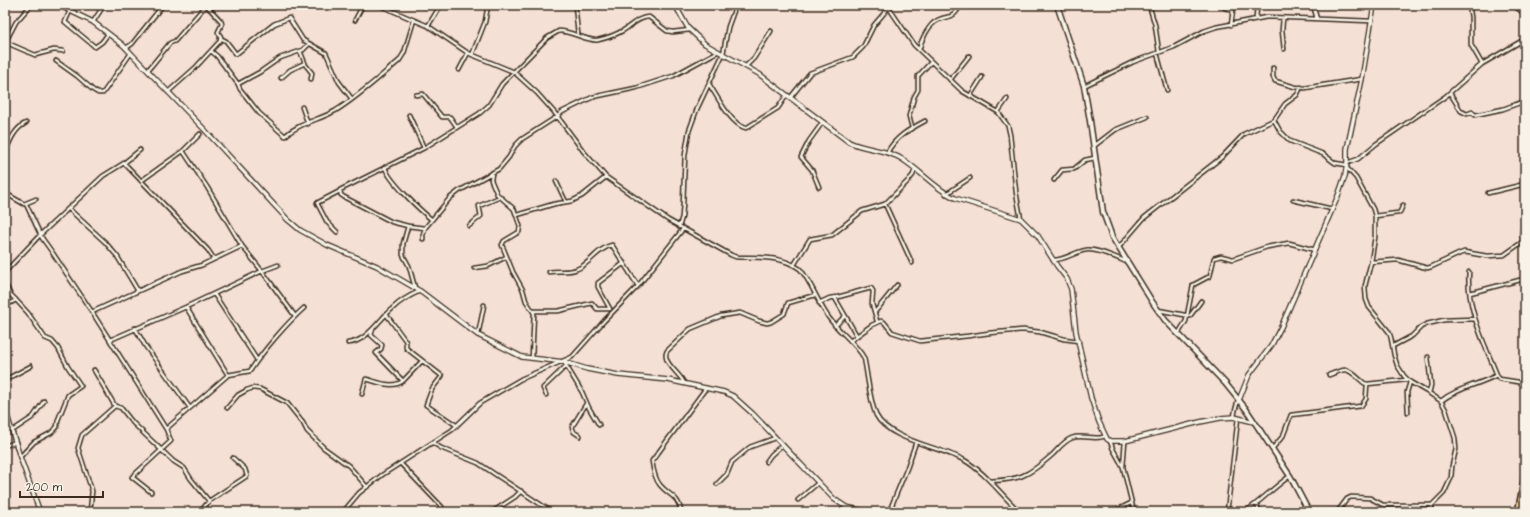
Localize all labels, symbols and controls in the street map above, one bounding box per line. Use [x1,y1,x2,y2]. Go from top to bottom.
scale bar [20,473,103,499]
text: 200 m [26,479,63,496]

